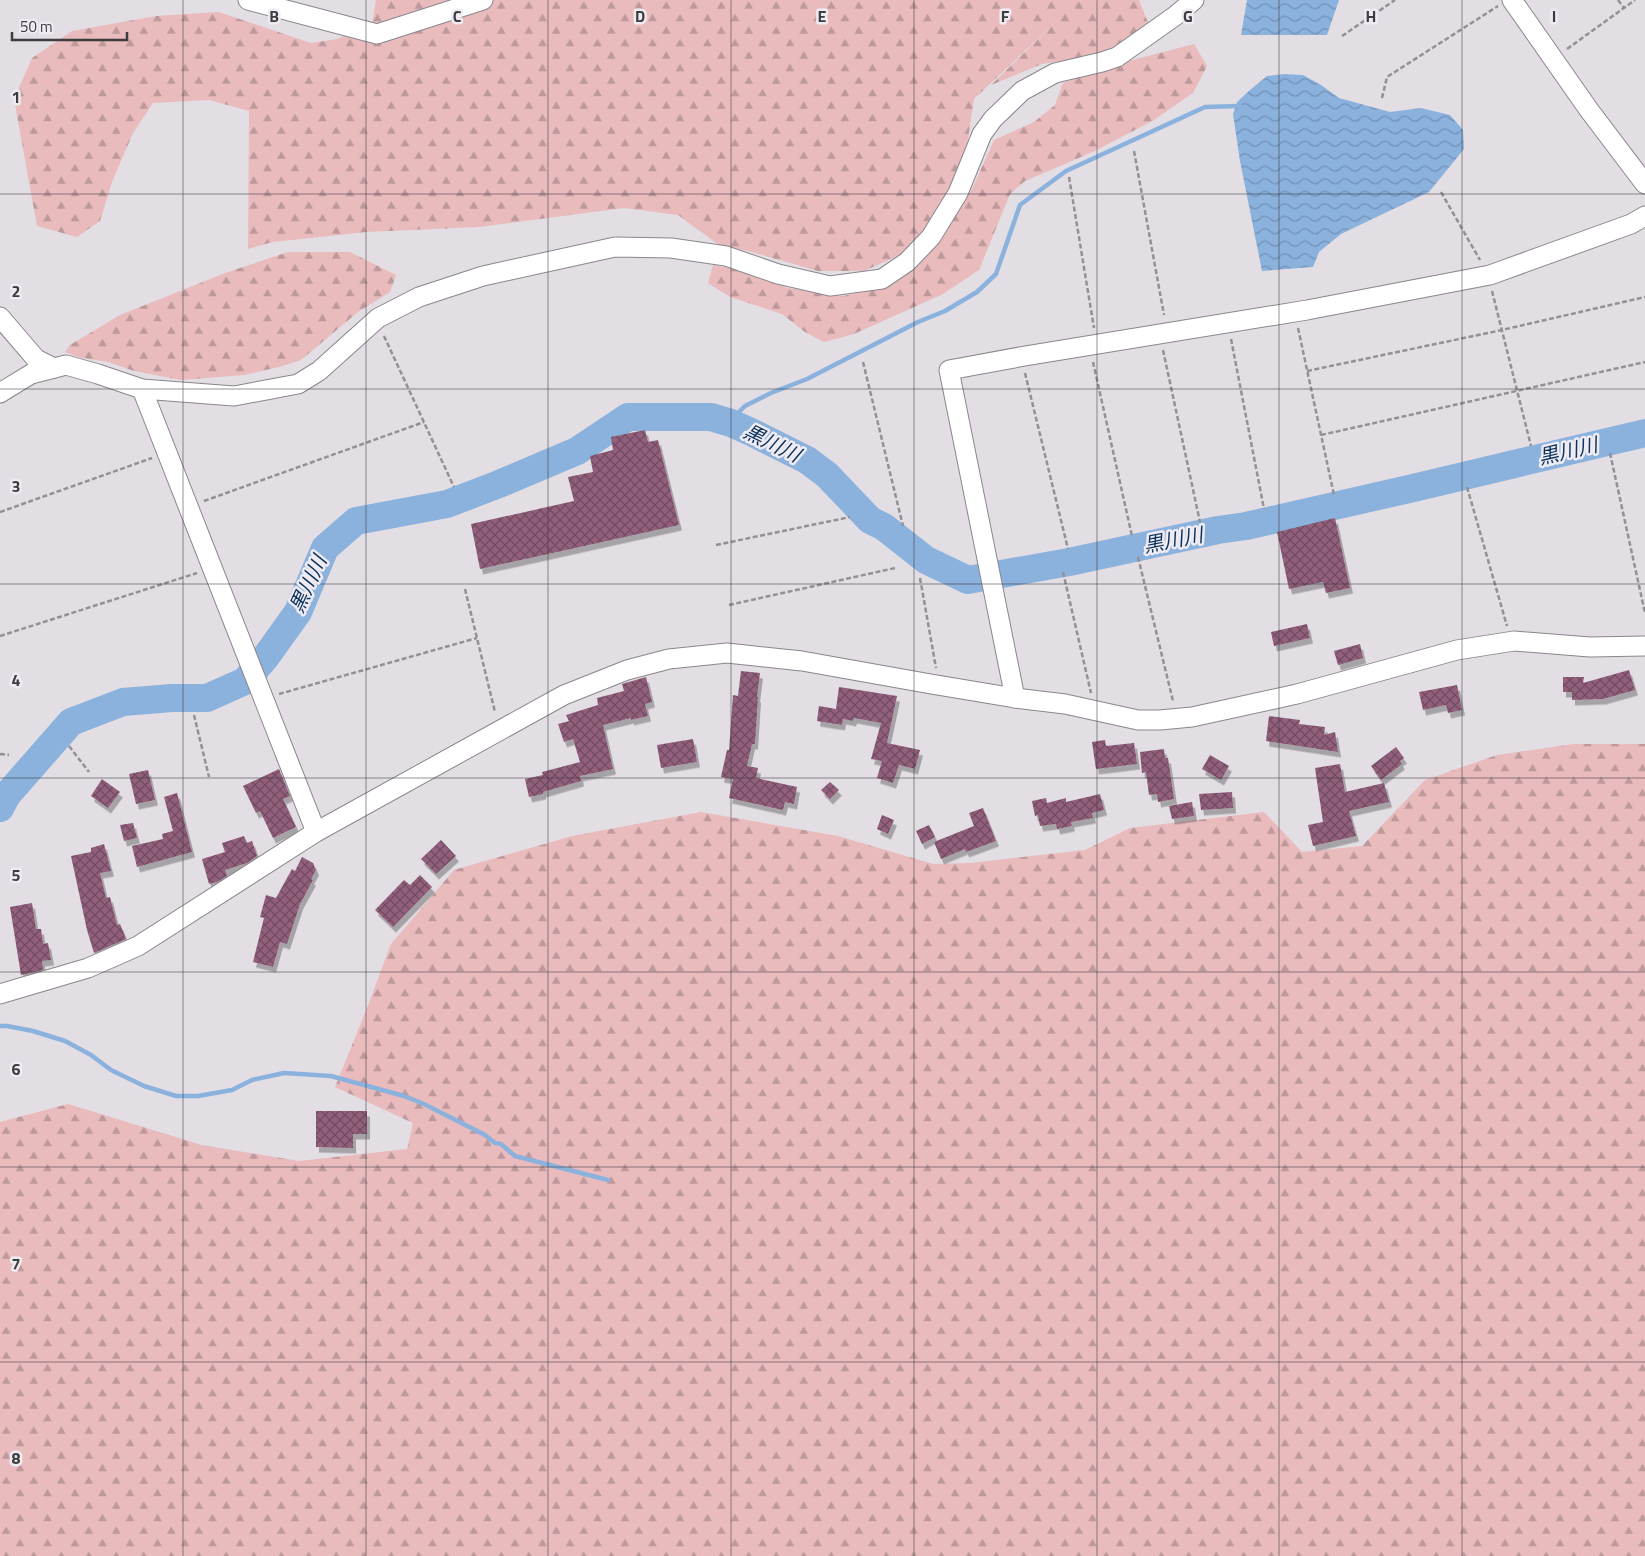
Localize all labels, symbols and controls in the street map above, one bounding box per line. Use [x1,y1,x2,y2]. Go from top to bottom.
text: B [269,4,279,28]
text: C [453,4,462,28]
text: D [635,4,645,28]
text: E [818,4,827,28]
text: F [1001,4,1010,28]
text: G [1183,4,1193,28]
text: H [1366,4,1376,28]
text: I [1552,4,1556,28]
scale bar [12,10,128,42]
text: 50 m [20,15,53,38]
text: 1 [12,85,20,109]
text: 2 [12,279,20,303]
water label: 黒川川 [738,415,808,471]
water label: 黒川川 [1535,428,1603,472]
text: 3 [12,474,20,498]
water label: 黒川川 [1140,518,1207,560]
water label: 黒川川 [281,548,335,618]
text: 4 [12,668,21,692]
text: 5 [12,863,21,887]
text: 6 [12,1057,21,1081]
text: 7 [12,1252,20,1276]
text: 8 [12,1446,21,1470]

